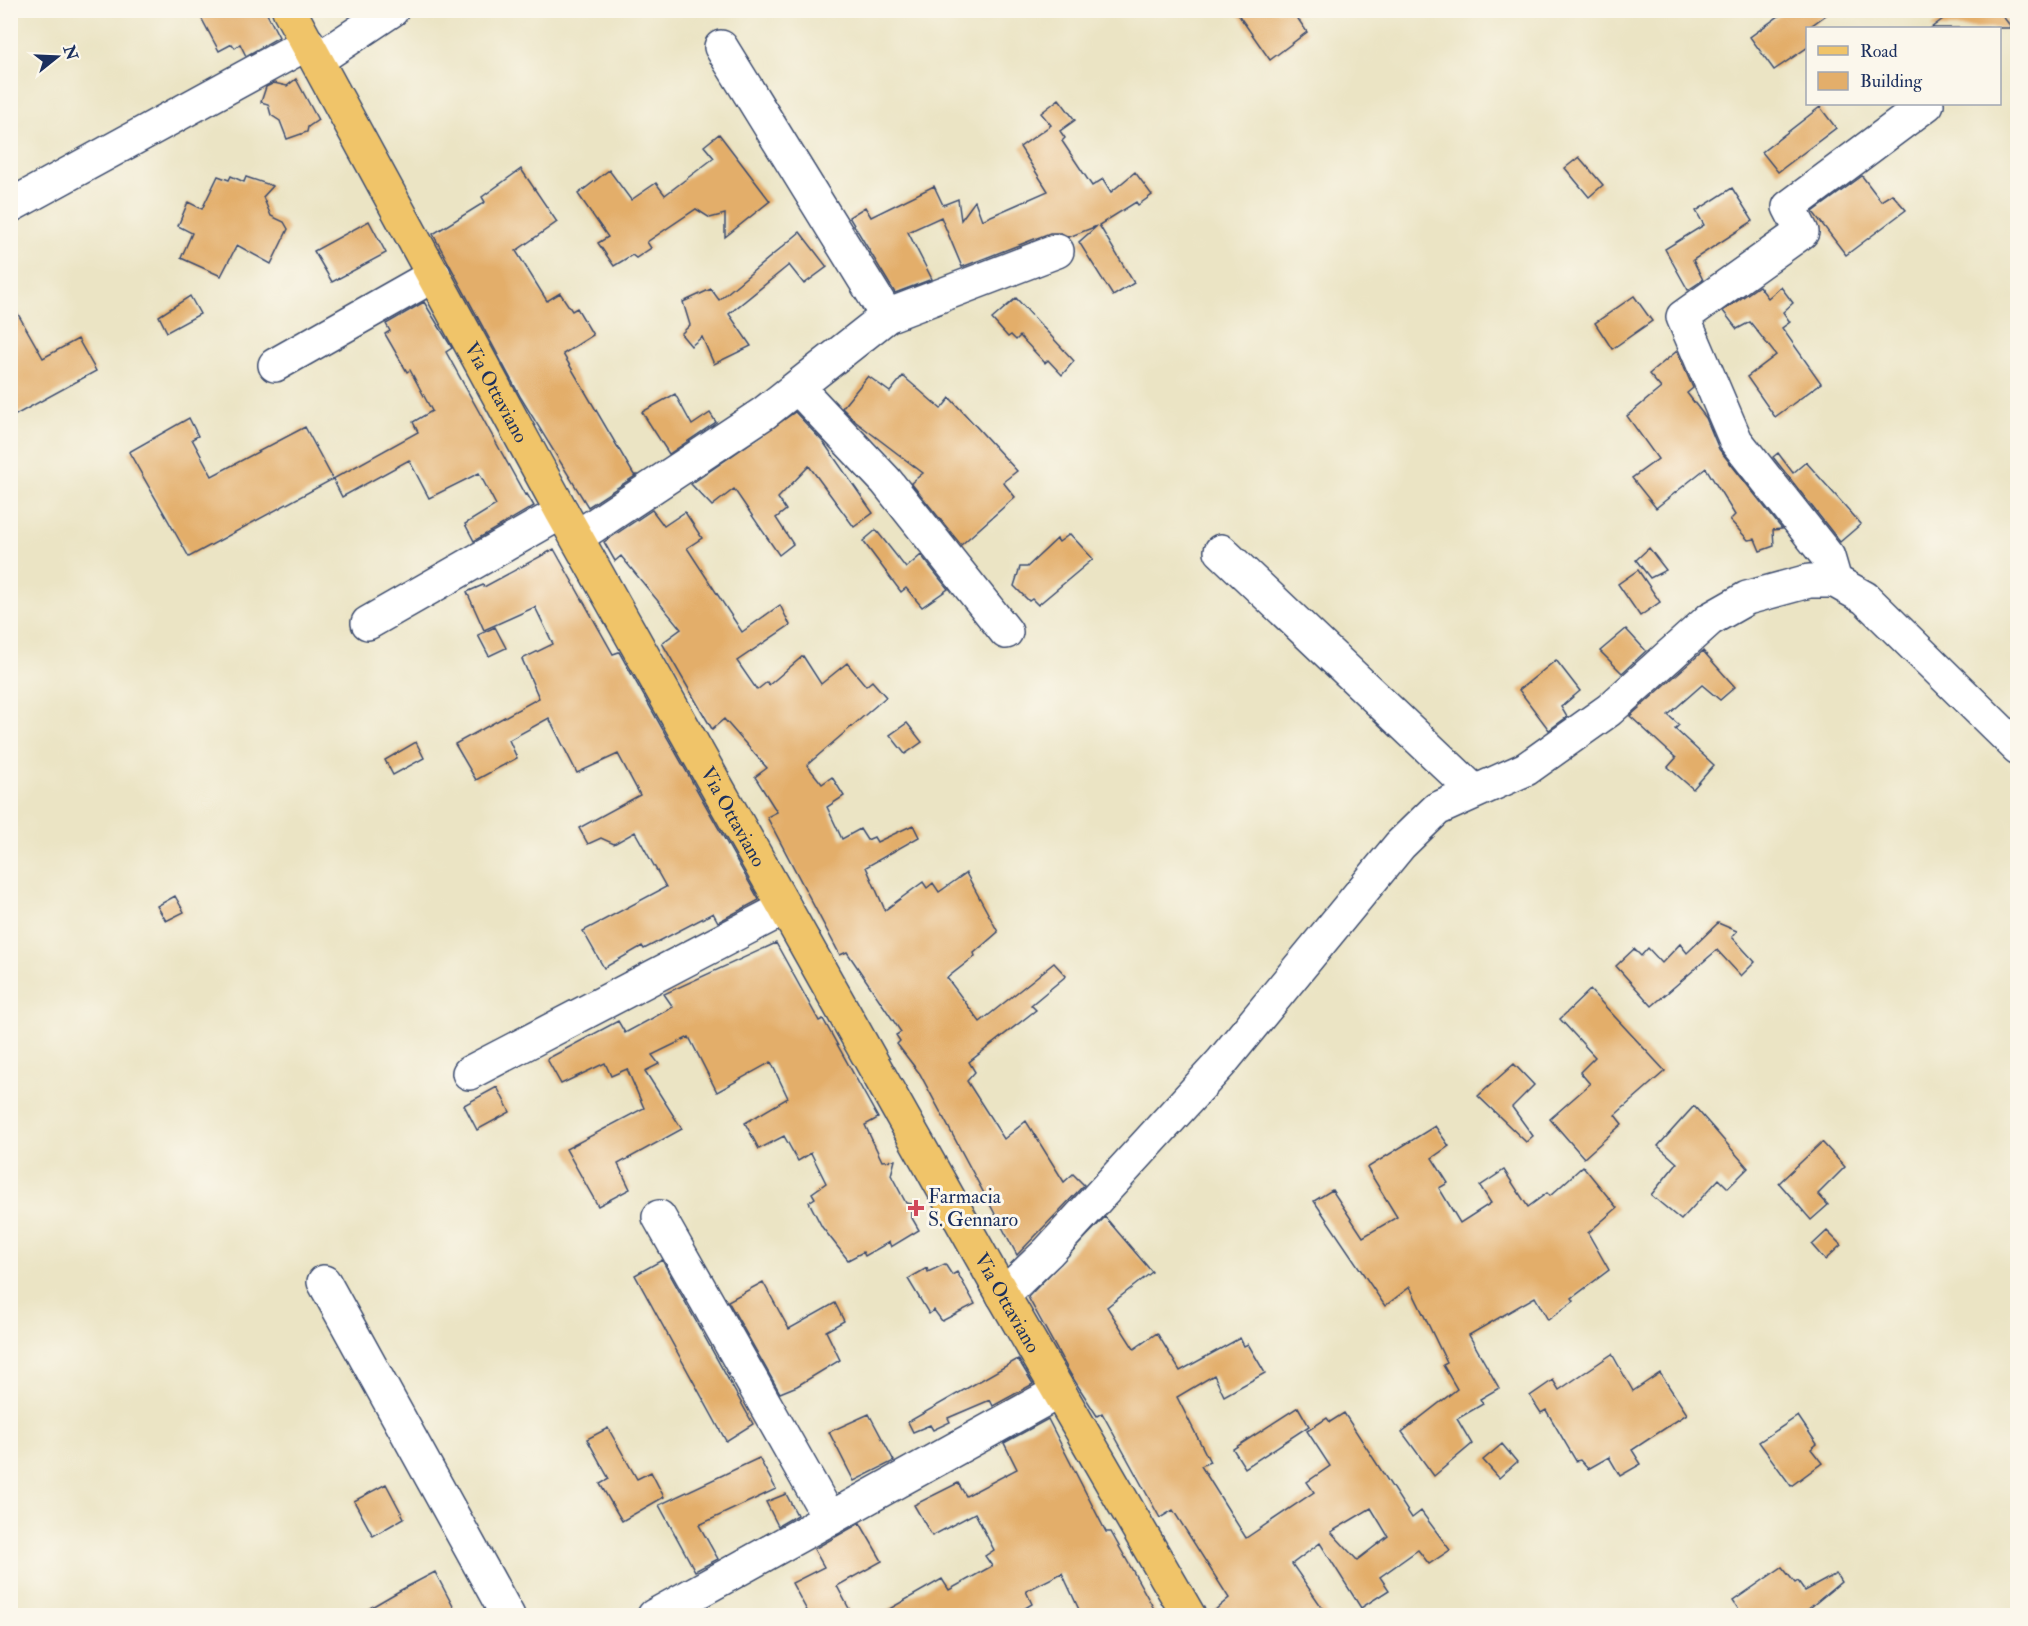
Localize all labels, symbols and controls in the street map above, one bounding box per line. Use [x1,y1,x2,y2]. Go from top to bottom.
north arrow [27,27,87,87]
legend [1806,27,2001,105]
text: Road [1860,40,1898,63]
text: N [58,42,82,63]
text: Building [1860,70,1923,93]
street label: Via Ottaviano [459,338,534,447]
street label: Via Ottaviano [695,762,771,871]
place label: Farmacia S. Gennaro [928,1184,1018,1232]
marker: Farmacia S. Gennaro [909,1201,923,1215]
street label: Via Ottaviano [969,1248,1046,1357]

